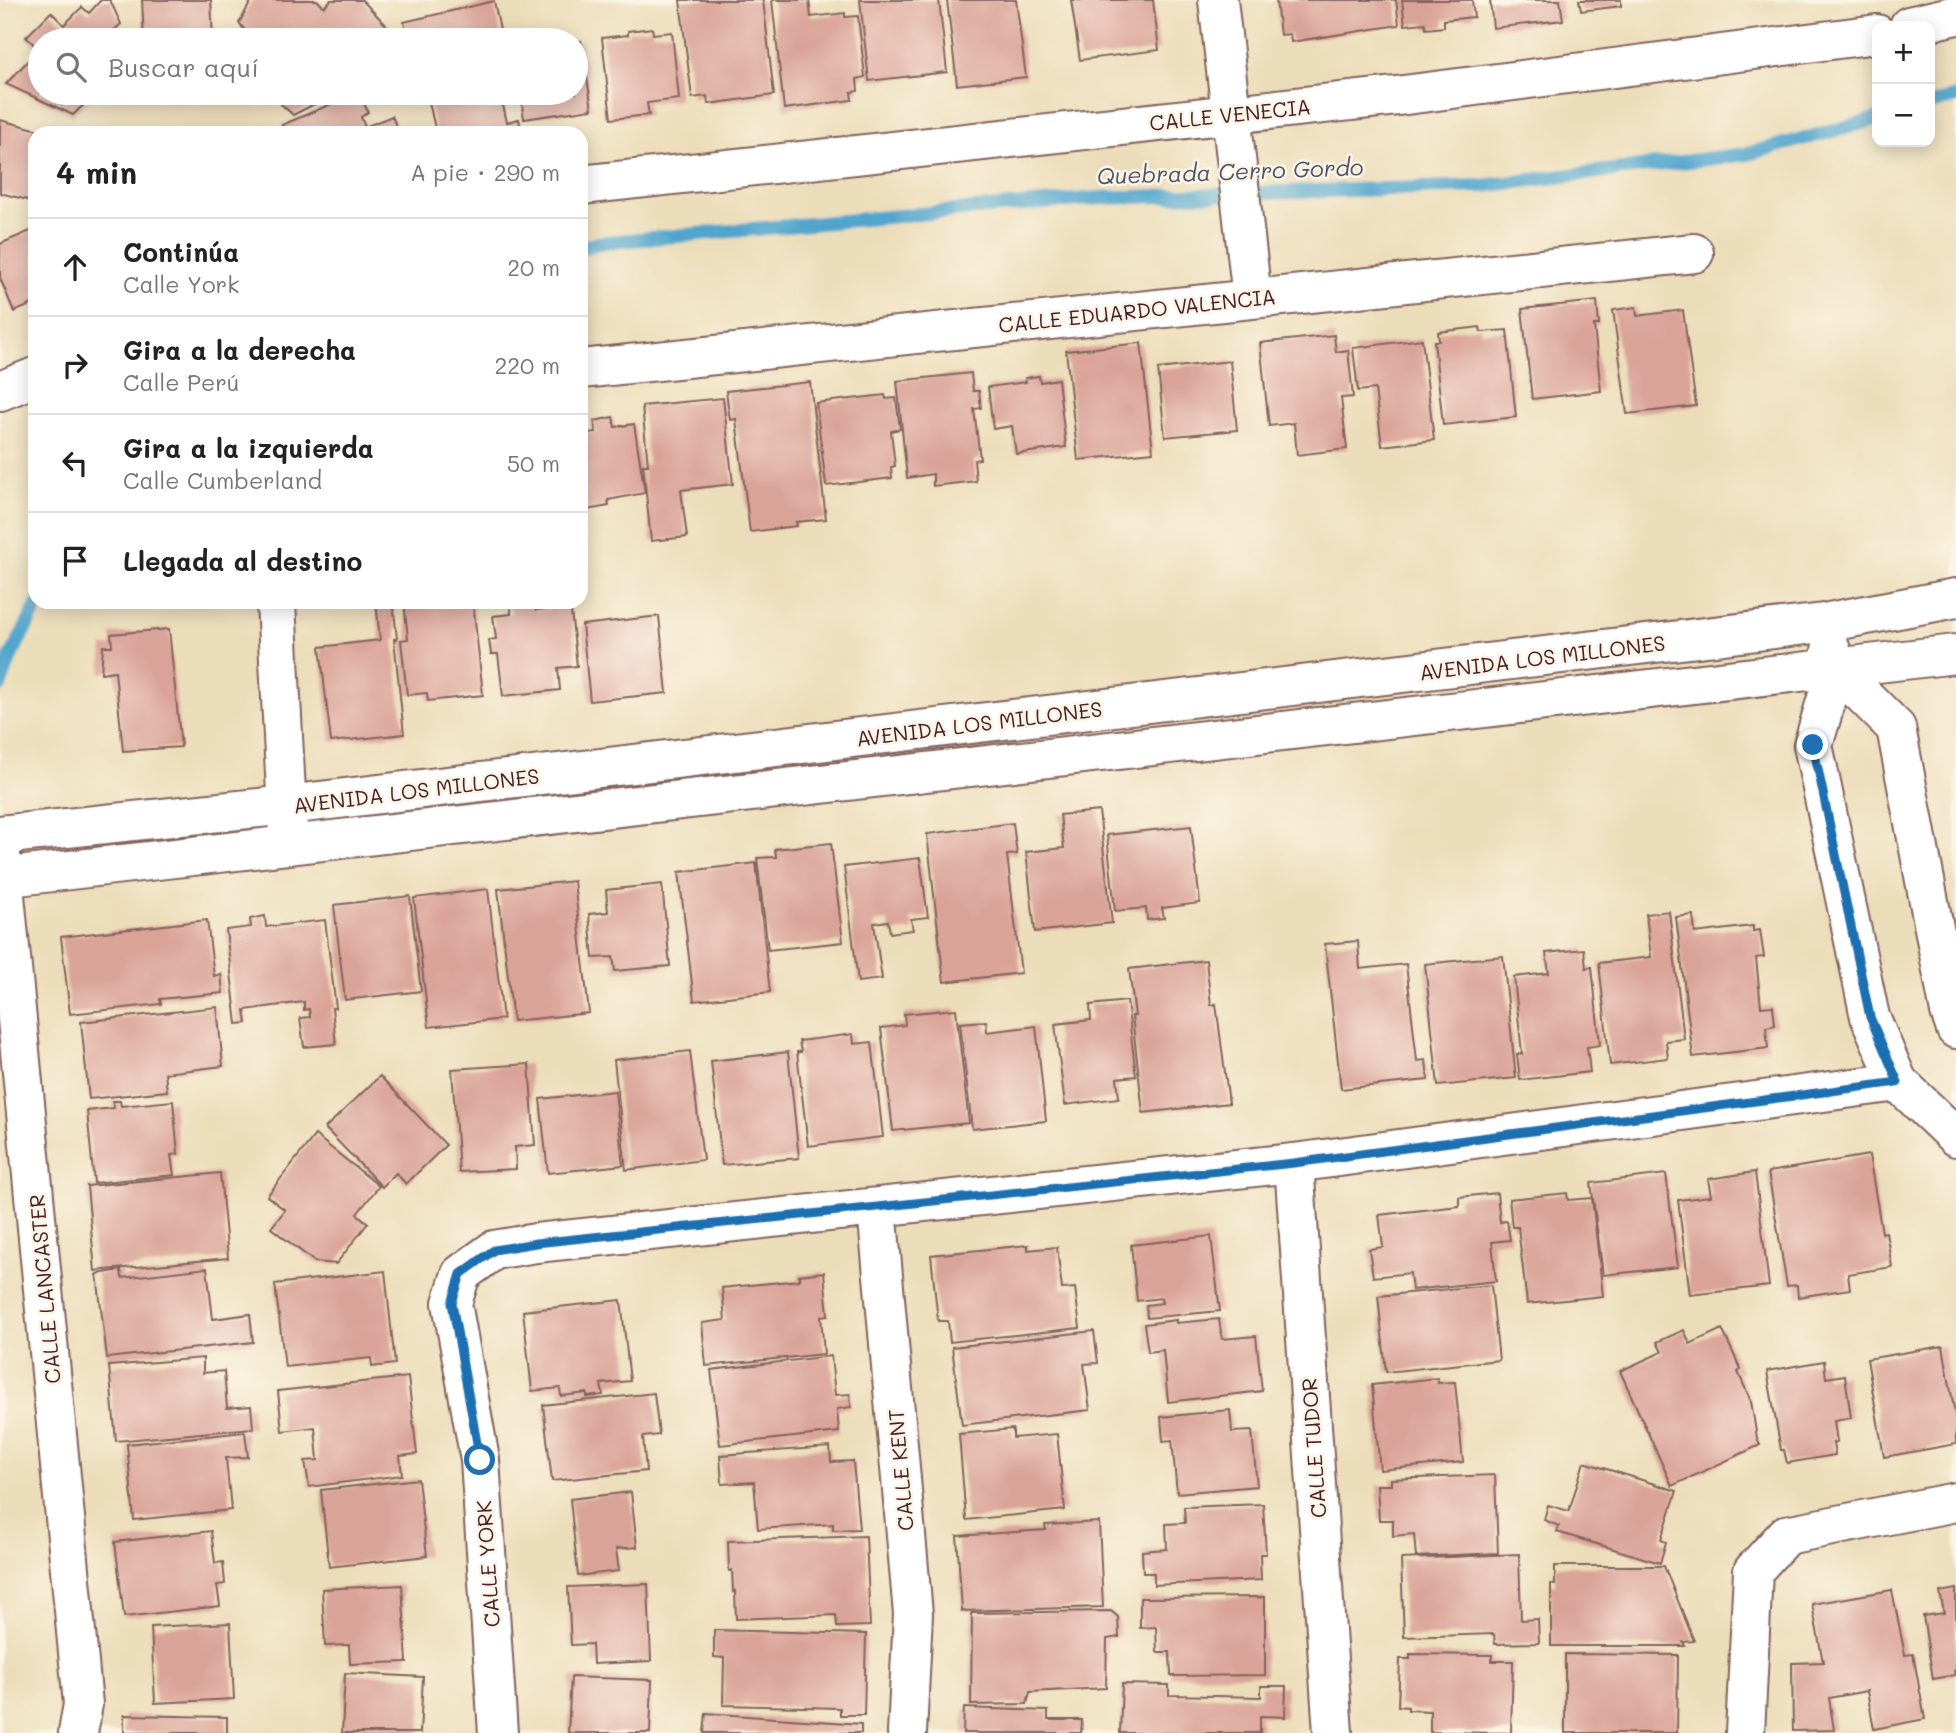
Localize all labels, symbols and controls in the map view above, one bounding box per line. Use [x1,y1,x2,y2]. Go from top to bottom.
map controls [1872,21,1935,147]
button: + [1872,21,1935,84]
search box [28,28,588,105]
icon: search [52,48,90,86]
text: Buscar aquí [108,50,259,84]
button: − [1872,84,1935,147]
street label: CALLE VENECIA [1148,92,1312,136]
water label: Quebrada Cerro Gordo [1096,151,1364,191]
text: 4 min [56,152,137,192]
text: A pie · 290 m [410,157,560,187]
text: Continúa [123,235,239,269]
icon: ahead [56,248,94,286]
text: 20 m [507,252,560,282]
text: Calle York [123,269,239,299]
street label: CALLE EDUARDO VALENCIA [997,282,1277,338]
text: Gira a la derecha [123,333,356,367]
icon: right [56,346,94,384]
text: 220 m [494,350,560,380]
text: Calle Perú [123,367,239,397]
text: Gira a la izquierda [123,431,374,465]
icon: left [56,444,94,482]
text: 50 m [507,448,560,478]
text: Calle Cumberland [123,465,322,495]
icon: arrive [56,542,94,580]
text: Llegada al destino [123,544,362,578]
street label: AVENIDA LOS MILLONES [1418,629,1666,685]
street label: AVENIDA LOS MILLONES [855,695,1103,751]
route end [1797,729,1828,760]
street label: AVENIDA LOS MILLONES [292,762,540,818]
street label: CALLE LANCASTER [22,1193,66,1385]
street label: CALLE TUDOR [1295,1377,1331,1519]
street label: CALLE KENT [881,1408,919,1532]
route start [464,1444,495,1475]
street label: CALLE YORK [469,1499,505,1628]

